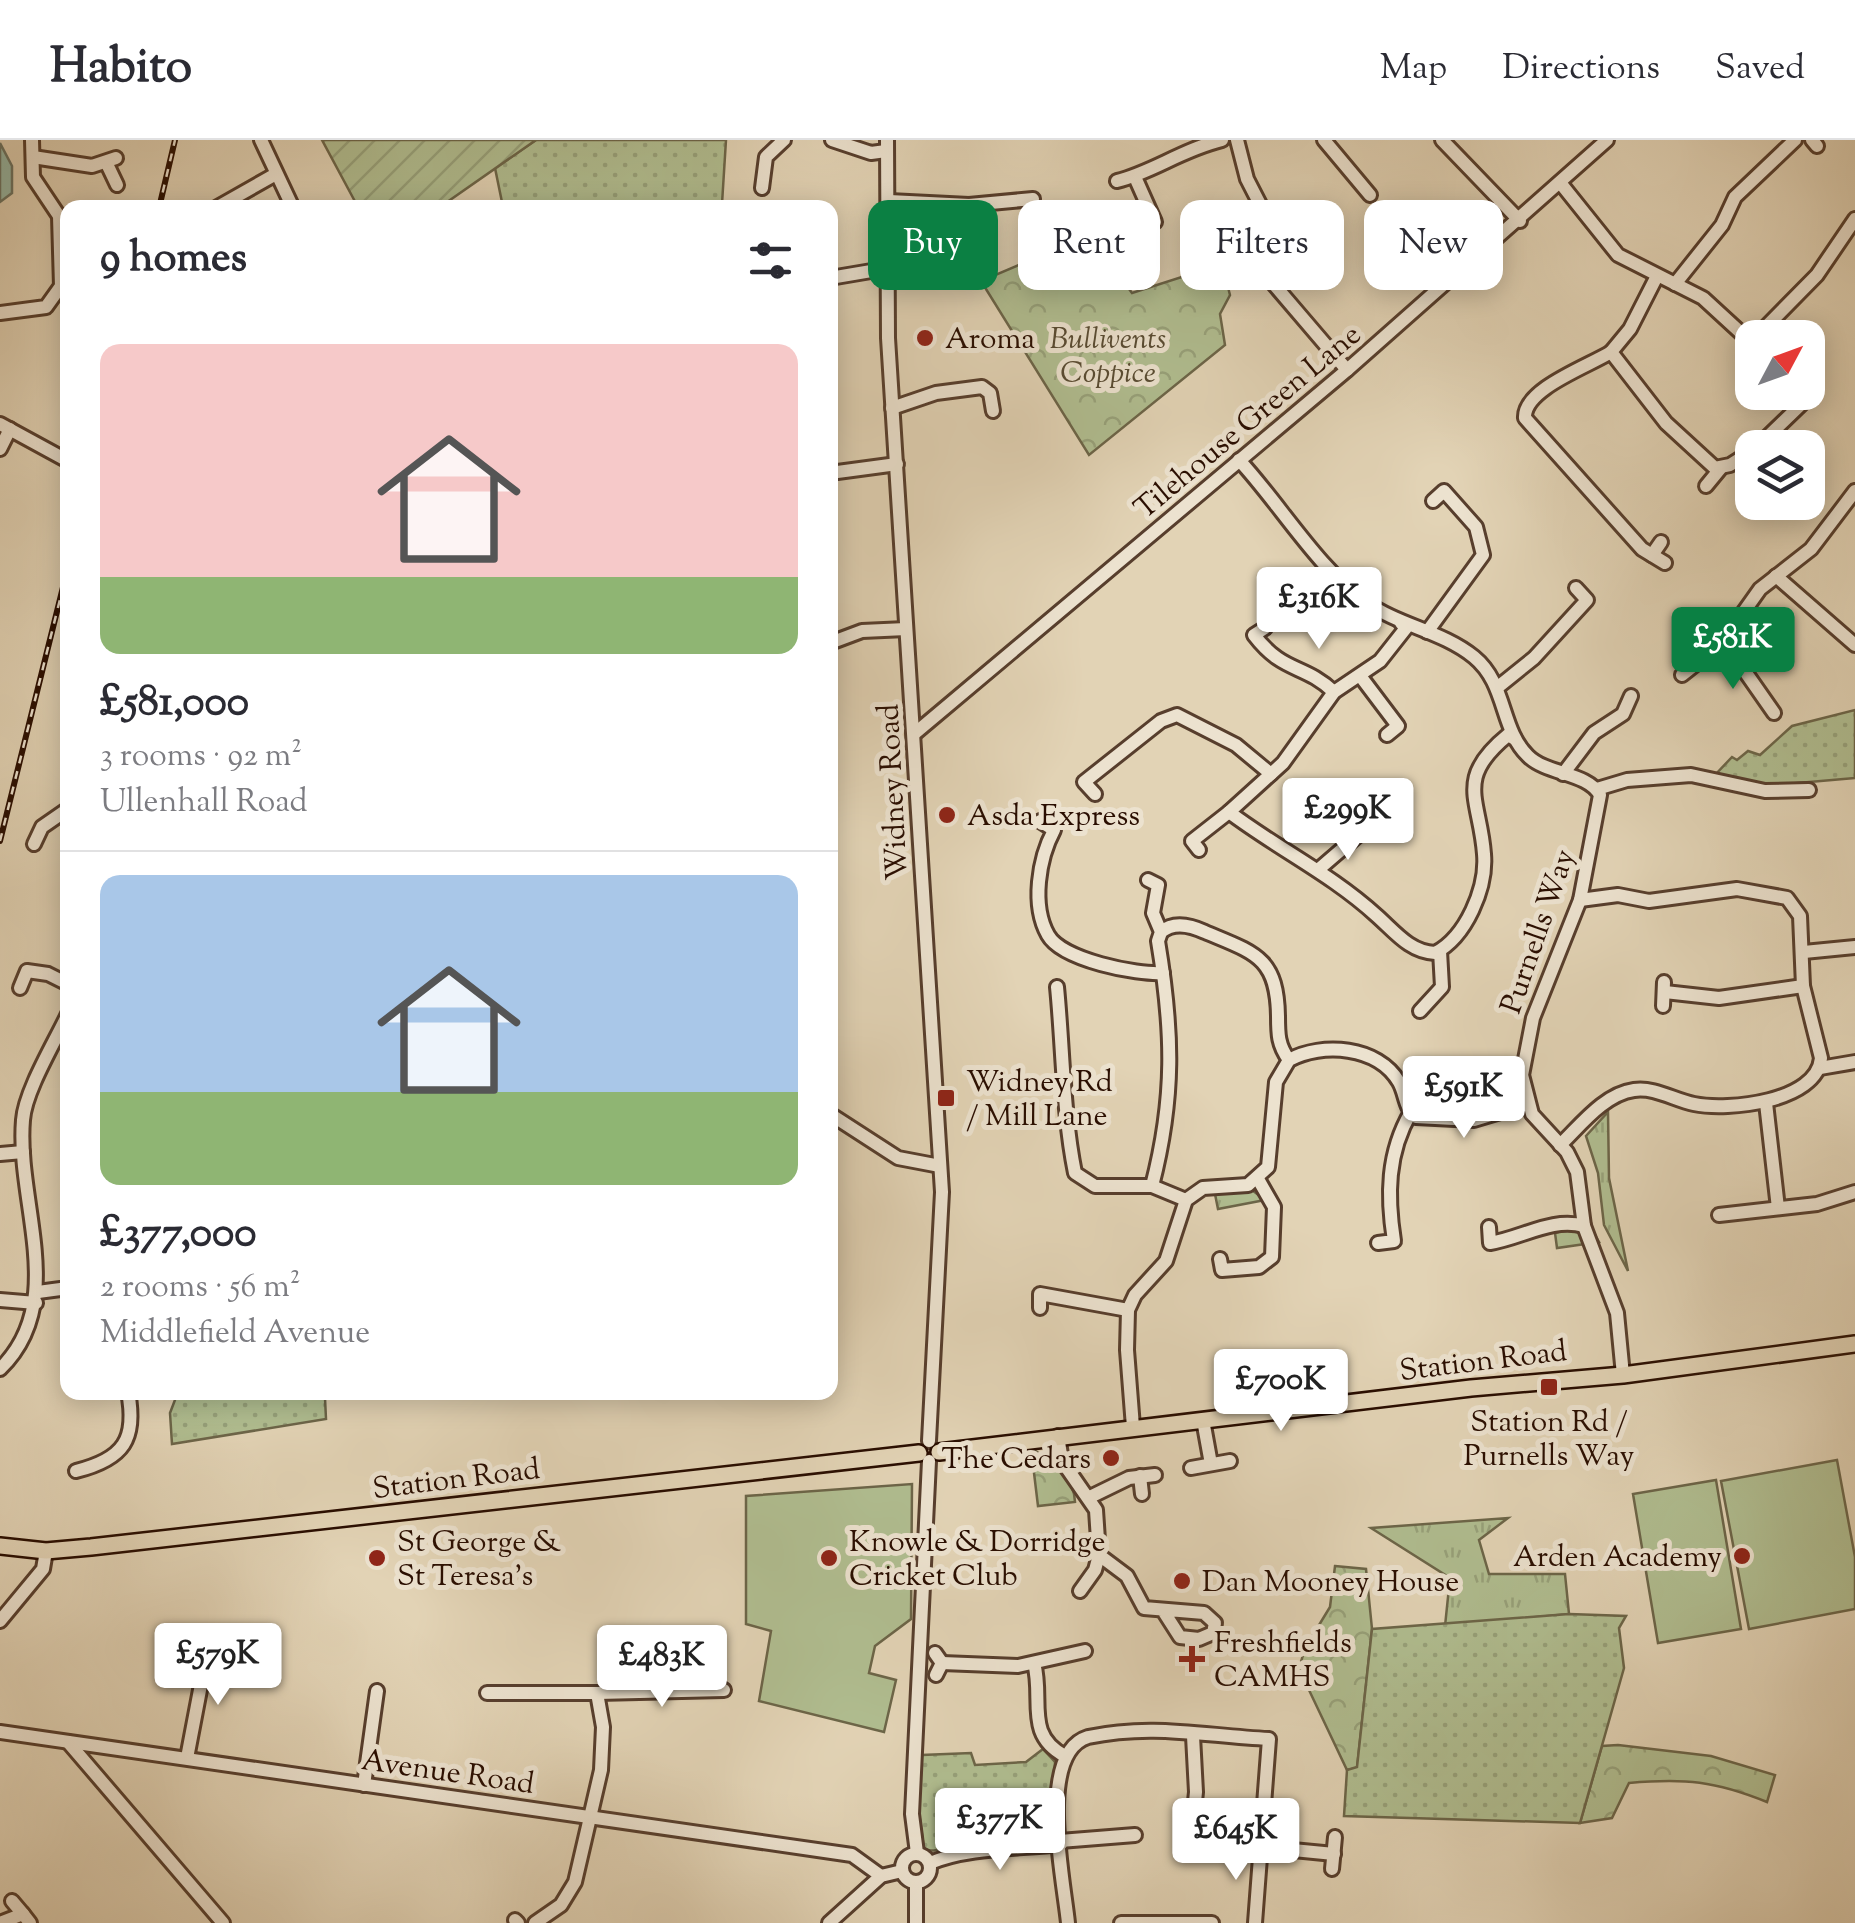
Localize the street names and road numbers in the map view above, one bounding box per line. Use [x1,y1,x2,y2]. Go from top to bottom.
street label: Tilehouse Green Lane [1126,315,1371,531]
street label: Widney Road [868,703,921,881]
street label: Purnells Way [1491,844,1588,1020]
street label: Station Road [1397,1331,1569,1394]
street label: Station Road [370,1449,542,1512]
street label: Avenue Road [358,1740,537,1807]

